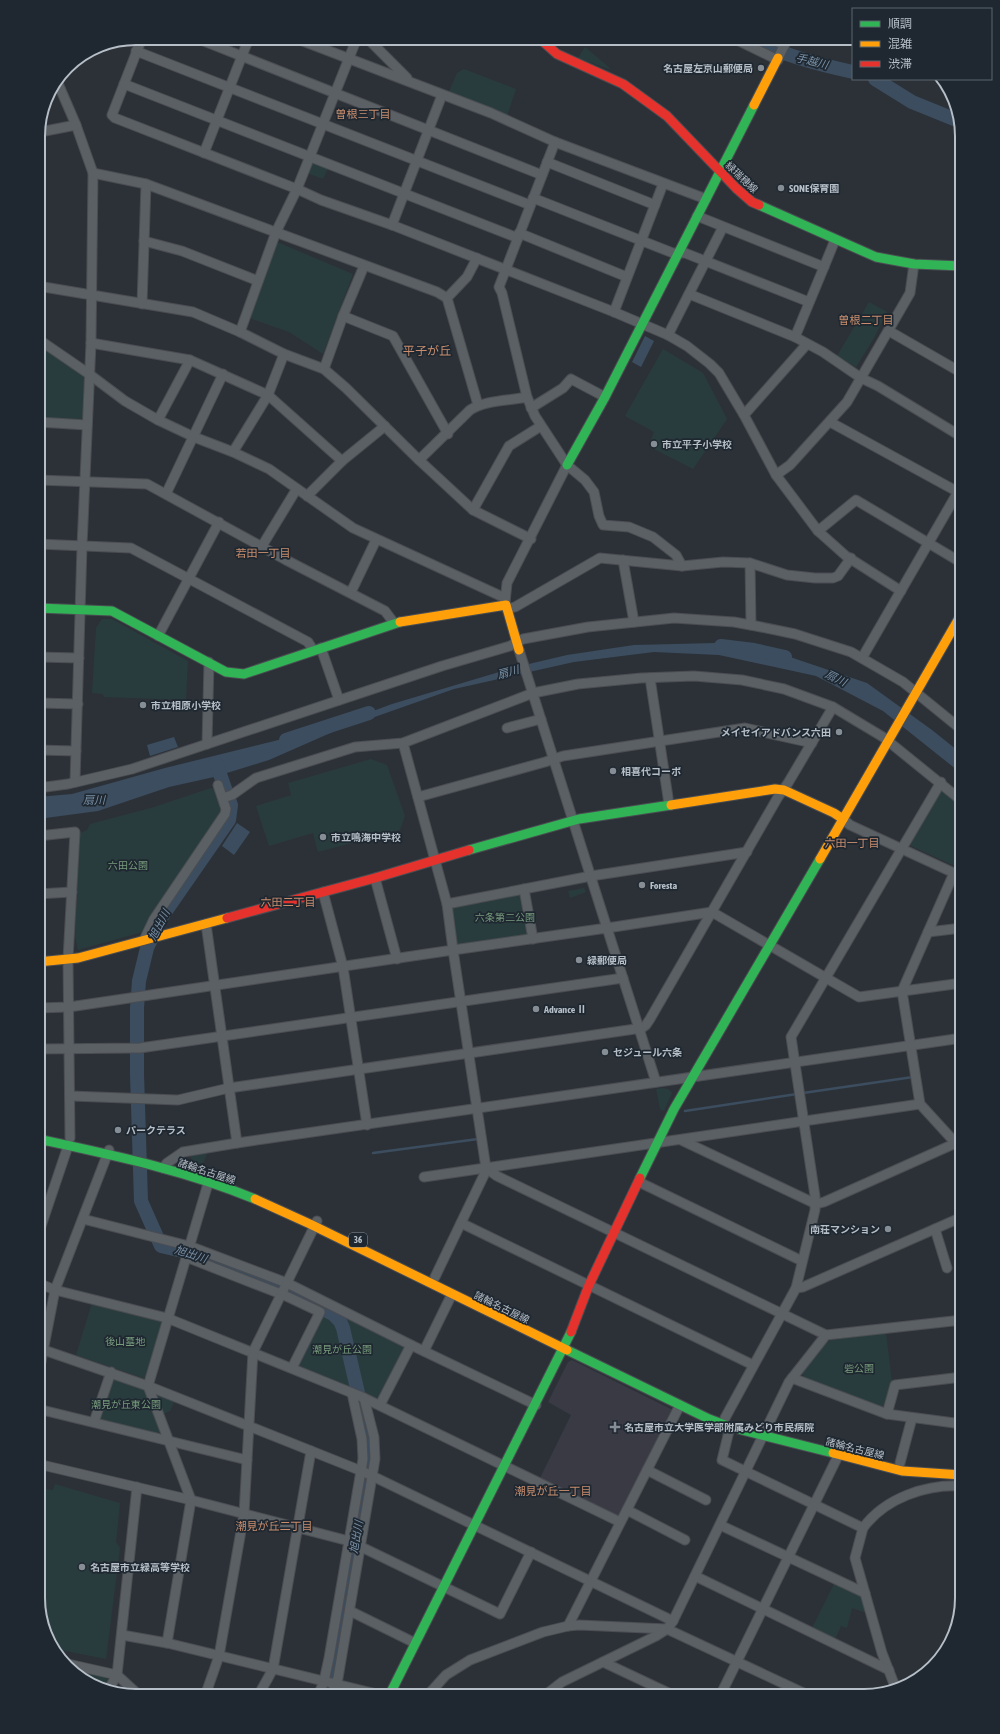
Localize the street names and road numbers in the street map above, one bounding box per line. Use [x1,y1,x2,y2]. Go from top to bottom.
street label: 緑瑞穂線 [723,160,760,195]
street label: 諸輪名古屋線 [177,1157,237,1186]
road number: 36 [349,1233,367,1247]
street label: 諸輪名古屋線 [472,1289,531,1326]
street label: 諸輪名古屋線 [824,1436,885,1461]

